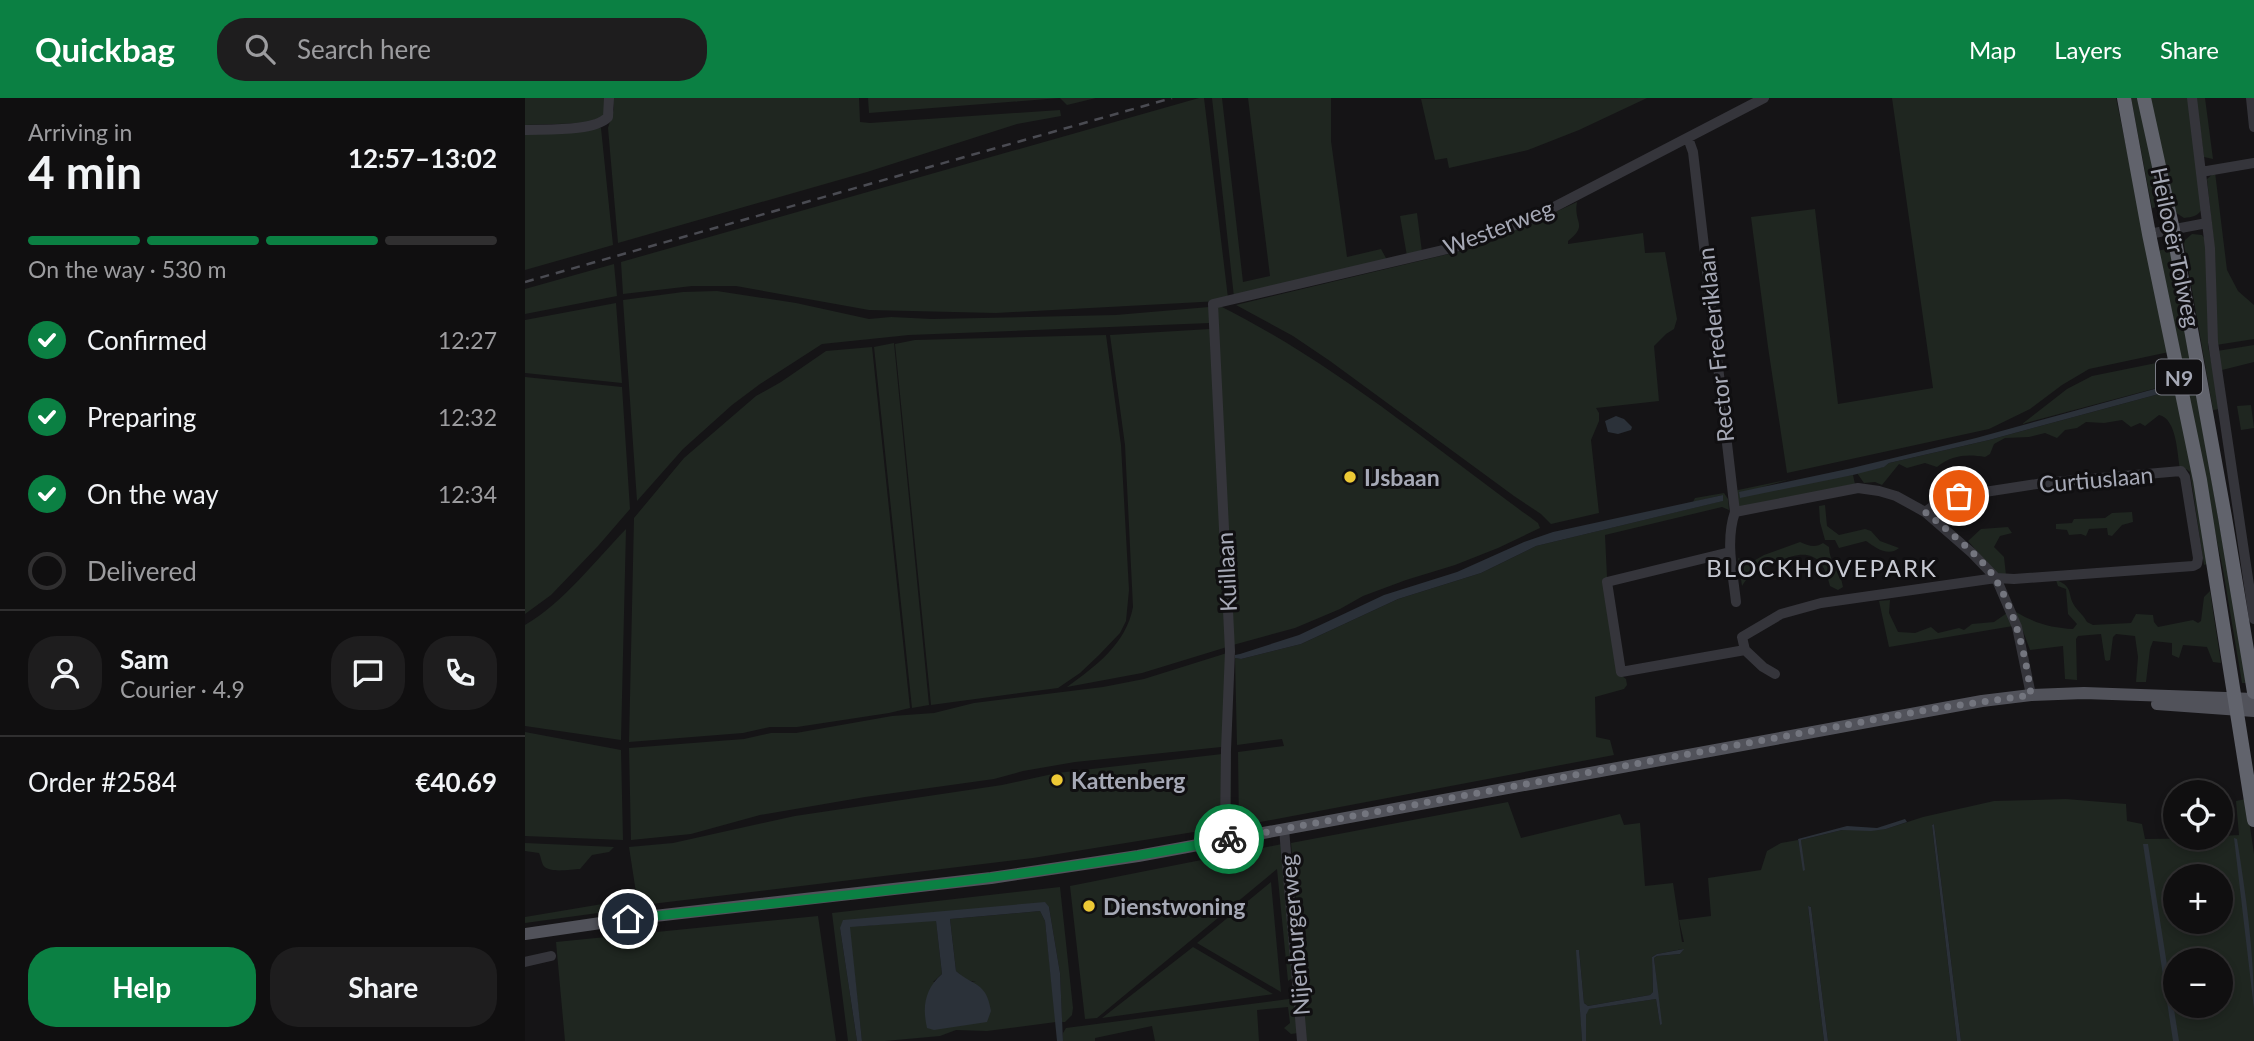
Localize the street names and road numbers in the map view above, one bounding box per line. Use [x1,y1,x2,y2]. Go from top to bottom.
street label: Heilooër Tolweg [2145,164,2207,330]
street label: Westerweg [1439,193,1557,261]
street label: Rector Frederiklaan [1691,246,1739,444]
road number: N9 [2156,360,2202,394]
street label: Curtiuslaan [2038,460,2154,498]
street label: Kuillaan [1210,532,1242,612]
street label: Nijenburgerweg [1273,853,1315,1017]

